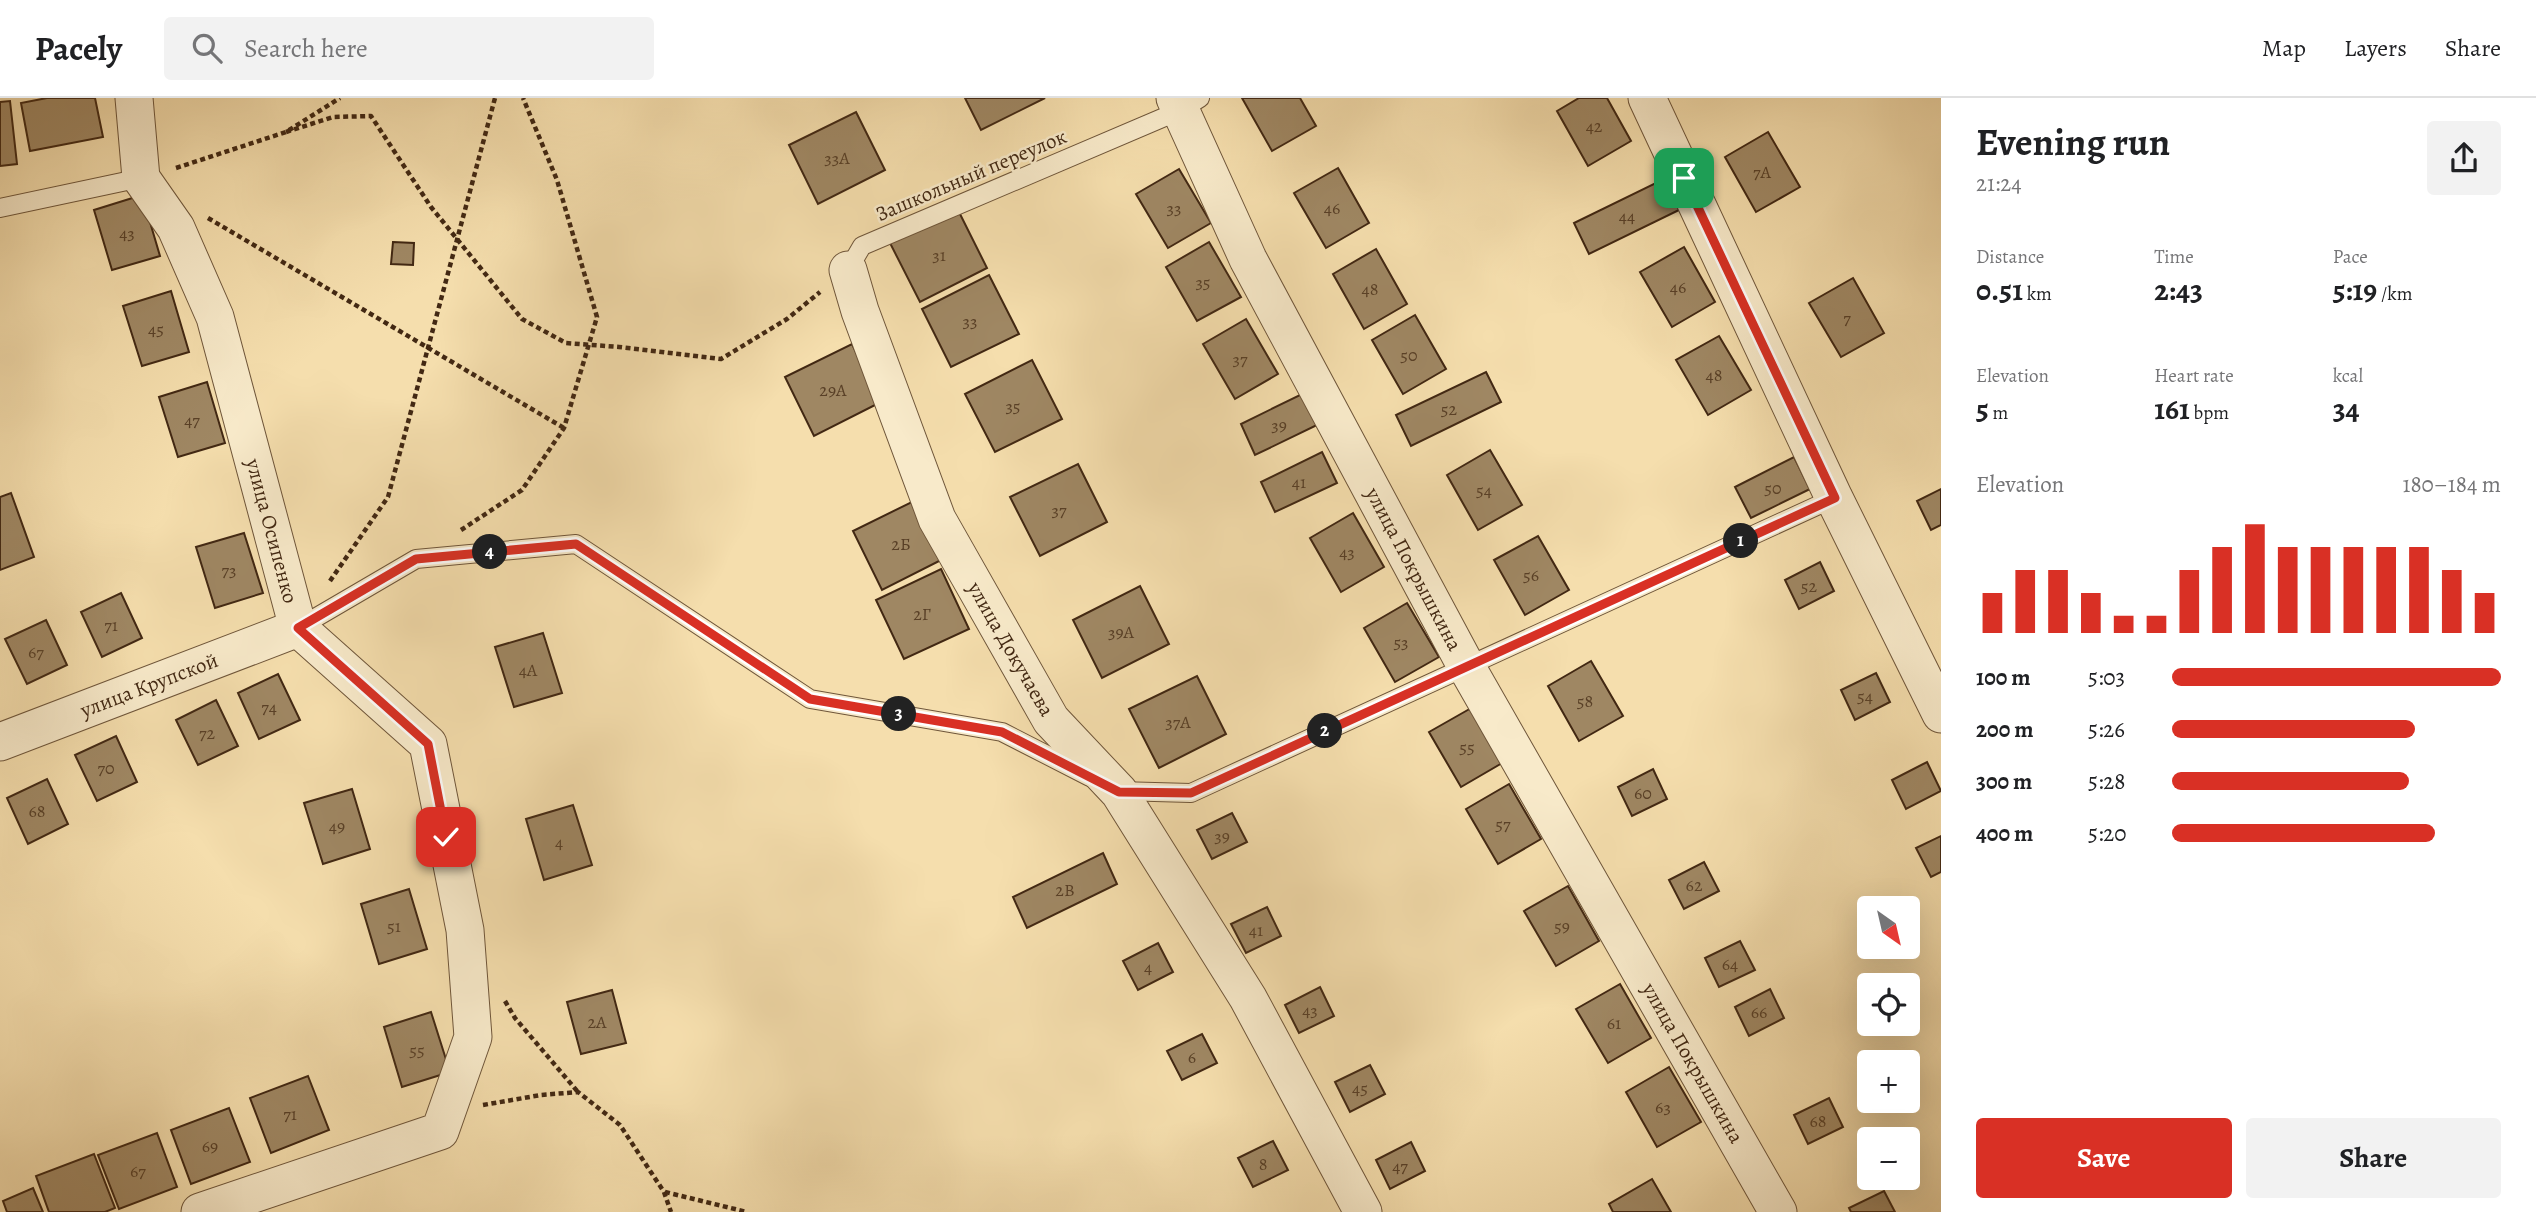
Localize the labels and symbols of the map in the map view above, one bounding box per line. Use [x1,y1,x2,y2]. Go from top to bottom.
house number: 42 [1586,114,1603,138]
street label: Зашкольный переулок [871,122,1071,228]
house number: 33А [824,146,850,170]
pin [1654,148,1714,208]
house number: 7А [1753,160,1772,184]
house number: 33 [1167,196,1181,220]
house number: 46 [1324,196,1340,220]
house number: 44 [1619,204,1635,228]
house number: 43 [119,221,135,245]
house number: 31 [932,243,946,267]
house number: 35 [1195,270,1211,294]
house number: 46 [1670,275,1686,299]
house number: 48 [1362,277,1378,301]
house number: 7 [1843,306,1851,330]
house number: 33 [963,309,977,333]
house number: 45 [148,317,164,341]
house number: 50 [1400,343,1418,367]
house number: 37 [1232,347,1248,371]
house number: 48 [1706,363,1722,387]
house number: 29А [819,378,847,402]
house number: 35 [1005,394,1021,418]
house number: 52 [1441,397,1458,421]
house number: 47 [184,408,200,432]
house number: 39 [1271,413,1287,437]
street label: улица Осипенко [239,455,305,606]
house number: 41 [1292,470,1306,494]
house number: 50 [1764,476,1782,500]
house number: 54 [1476,478,1492,502]
street label: улица Покрышкина [1359,482,1469,656]
house number: 37 [1051,498,1067,522]
pin: 1 [1724,524,1758,558]
house number: 2Б [891,532,911,556]
pin: 4 [472,534,508,570]
house number: 43 [1339,540,1355,564]
house number: 73 [221,558,237,582]
house number: 56 [1523,563,1539,587]
house number: 52 [1801,574,1818,598]
street label: улица Докучаева [961,576,1061,722]
house number: 2Г [913,602,931,626]
house number: 71 [104,613,118,637]
house number: 39А [1108,620,1135,644]
house number: 53 [1393,630,1409,654]
house number: 67 [28,640,44,664]
street label: улица Крупской [75,646,222,724]
house number: 4А [519,658,538,682]
house number: 54 [1857,684,1873,708]
house number: 58 [1577,689,1593,713]
house number: 74 [261,695,277,719]
pin: 3 [881,696,916,732]
house number: 37А [1165,710,1191,734]
pin: 2 [1308,714,1342,748]
house number: 72 [199,721,215,745]
house number: 55 [1459,735,1475,759]
house number: 70 [97,756,115,780]
house number: 60 [1634,781,1652,805]
house number: 68 [28,799,46,823]
pin [416,807,476,867]
house number: 57 [1495,812,1511,836]
house number: 49 [329,814,345,838]
house number: 39 [1214,824,1230,848]
house number: 4 [555,830,563,854]
house number: 62 [1686,873,1703,897]
house number: 2В [1055,878,1075,902]
north arrow [1857,896,1920,959]
house number: 51 [387,914,401,938]
house number: 59 [1554,914,1570,938]
house number: 41 [1249,918,1263,942]
house number: 64 [1722,952,1738,976]
house number: 4 [1144,955,1152,979]
street label: улица Покрышкина [1635,977,1751,1149]
house number: 43 [1302,998,1318,1022]
house number: 66 [1751,1000,1767,1024]
house number: 2А [587,1010,607,1034]
house number: 61 [1607,1011,1621,1035]
house number: 55 [409,1038,425,1062]
house number: 6 [1188,1045,1196,1069]
house number: 45 [1352,1076,1368,1100]
house number: 63 [1655,1095,1671,1119]
house number: 71 [283,1102,297,1126]
house number: 68 [1809,1109,1827,1133]
house number: 69 [202,1134,218,1158]
house number: 8 [1259,1152,1267,1176]
house number: 47 [1392,1154,1408,1178]
house number: 67 [130,1159,146,1183]

